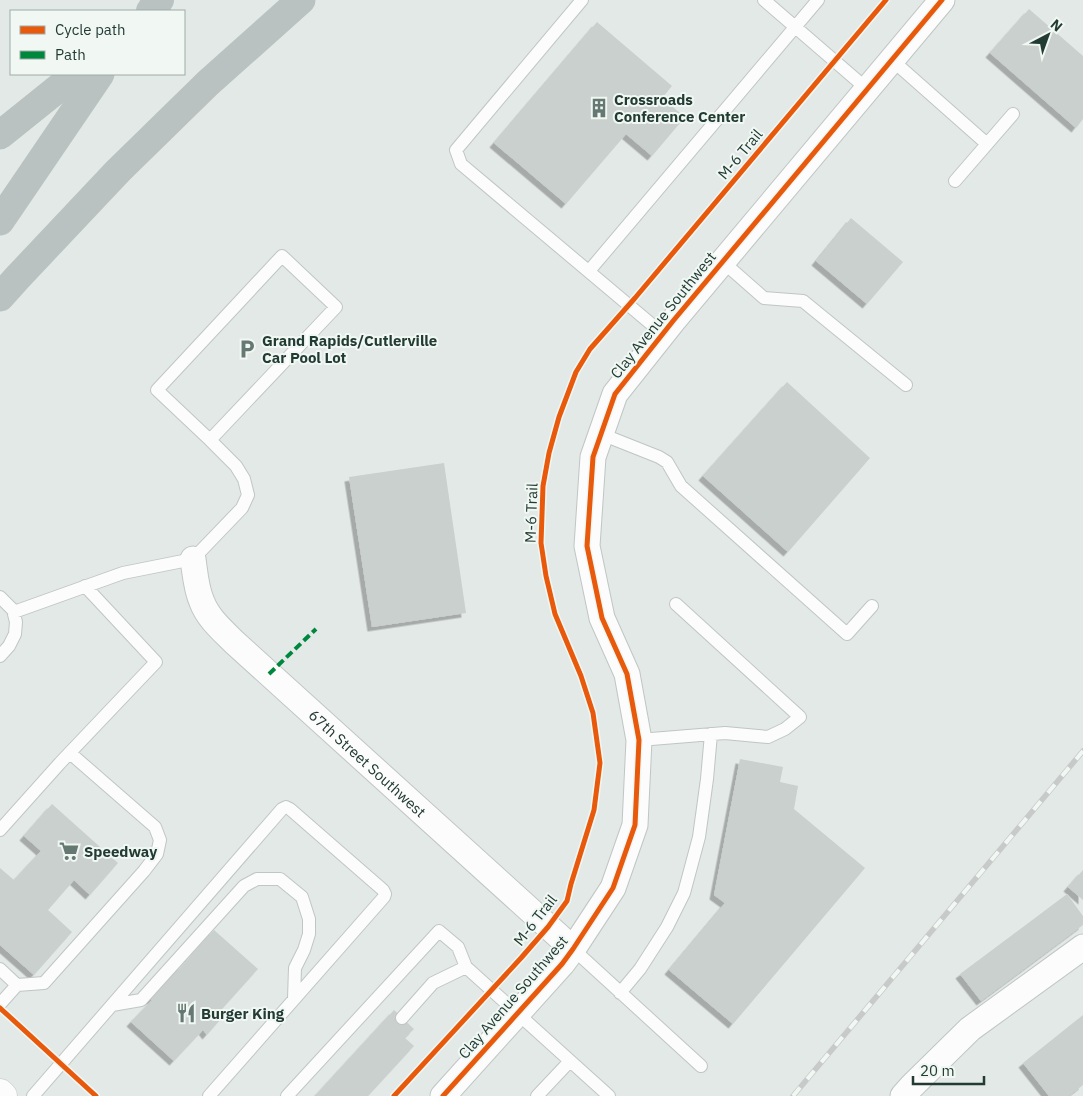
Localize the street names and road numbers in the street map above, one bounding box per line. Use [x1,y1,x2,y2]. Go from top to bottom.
street label: M-6 Trail [713,125,767,183]
street label: Clay Avenue Southwest [606,248,720,382]
street label: M-6 Trail [520,483,542,543]
street label: 67th Street Southwest [305,705,430,821]
street label: M-6 Trail [509,891,561,949]
street label: Clay Avenue Southwest [454,931,572,1063]

